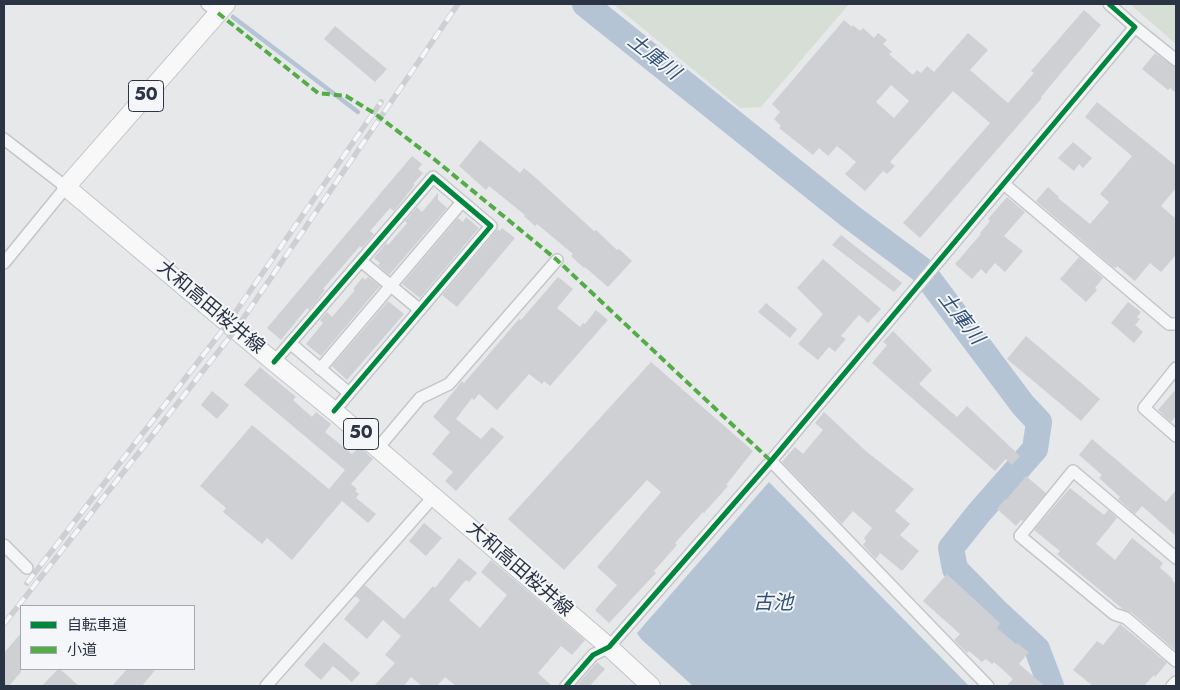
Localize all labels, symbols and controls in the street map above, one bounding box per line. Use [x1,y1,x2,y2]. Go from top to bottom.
water label: 土庫川 [622,30,684,86]
road number: 50 [128,80,164,112]
street label: 大和高田桜井線 [152,257,268,359]
water label: 土庫川 [932,288,988,350]
road number: 50 [344,418,378,449]
street label: 大和高田桜井線 [461,518,577,622]
water label: 古池 [753,592,793,616]
legend [20,605,195,670]
text: 自転車道 [67,614,127,636]
text: 小道 [67,639,97,661]

